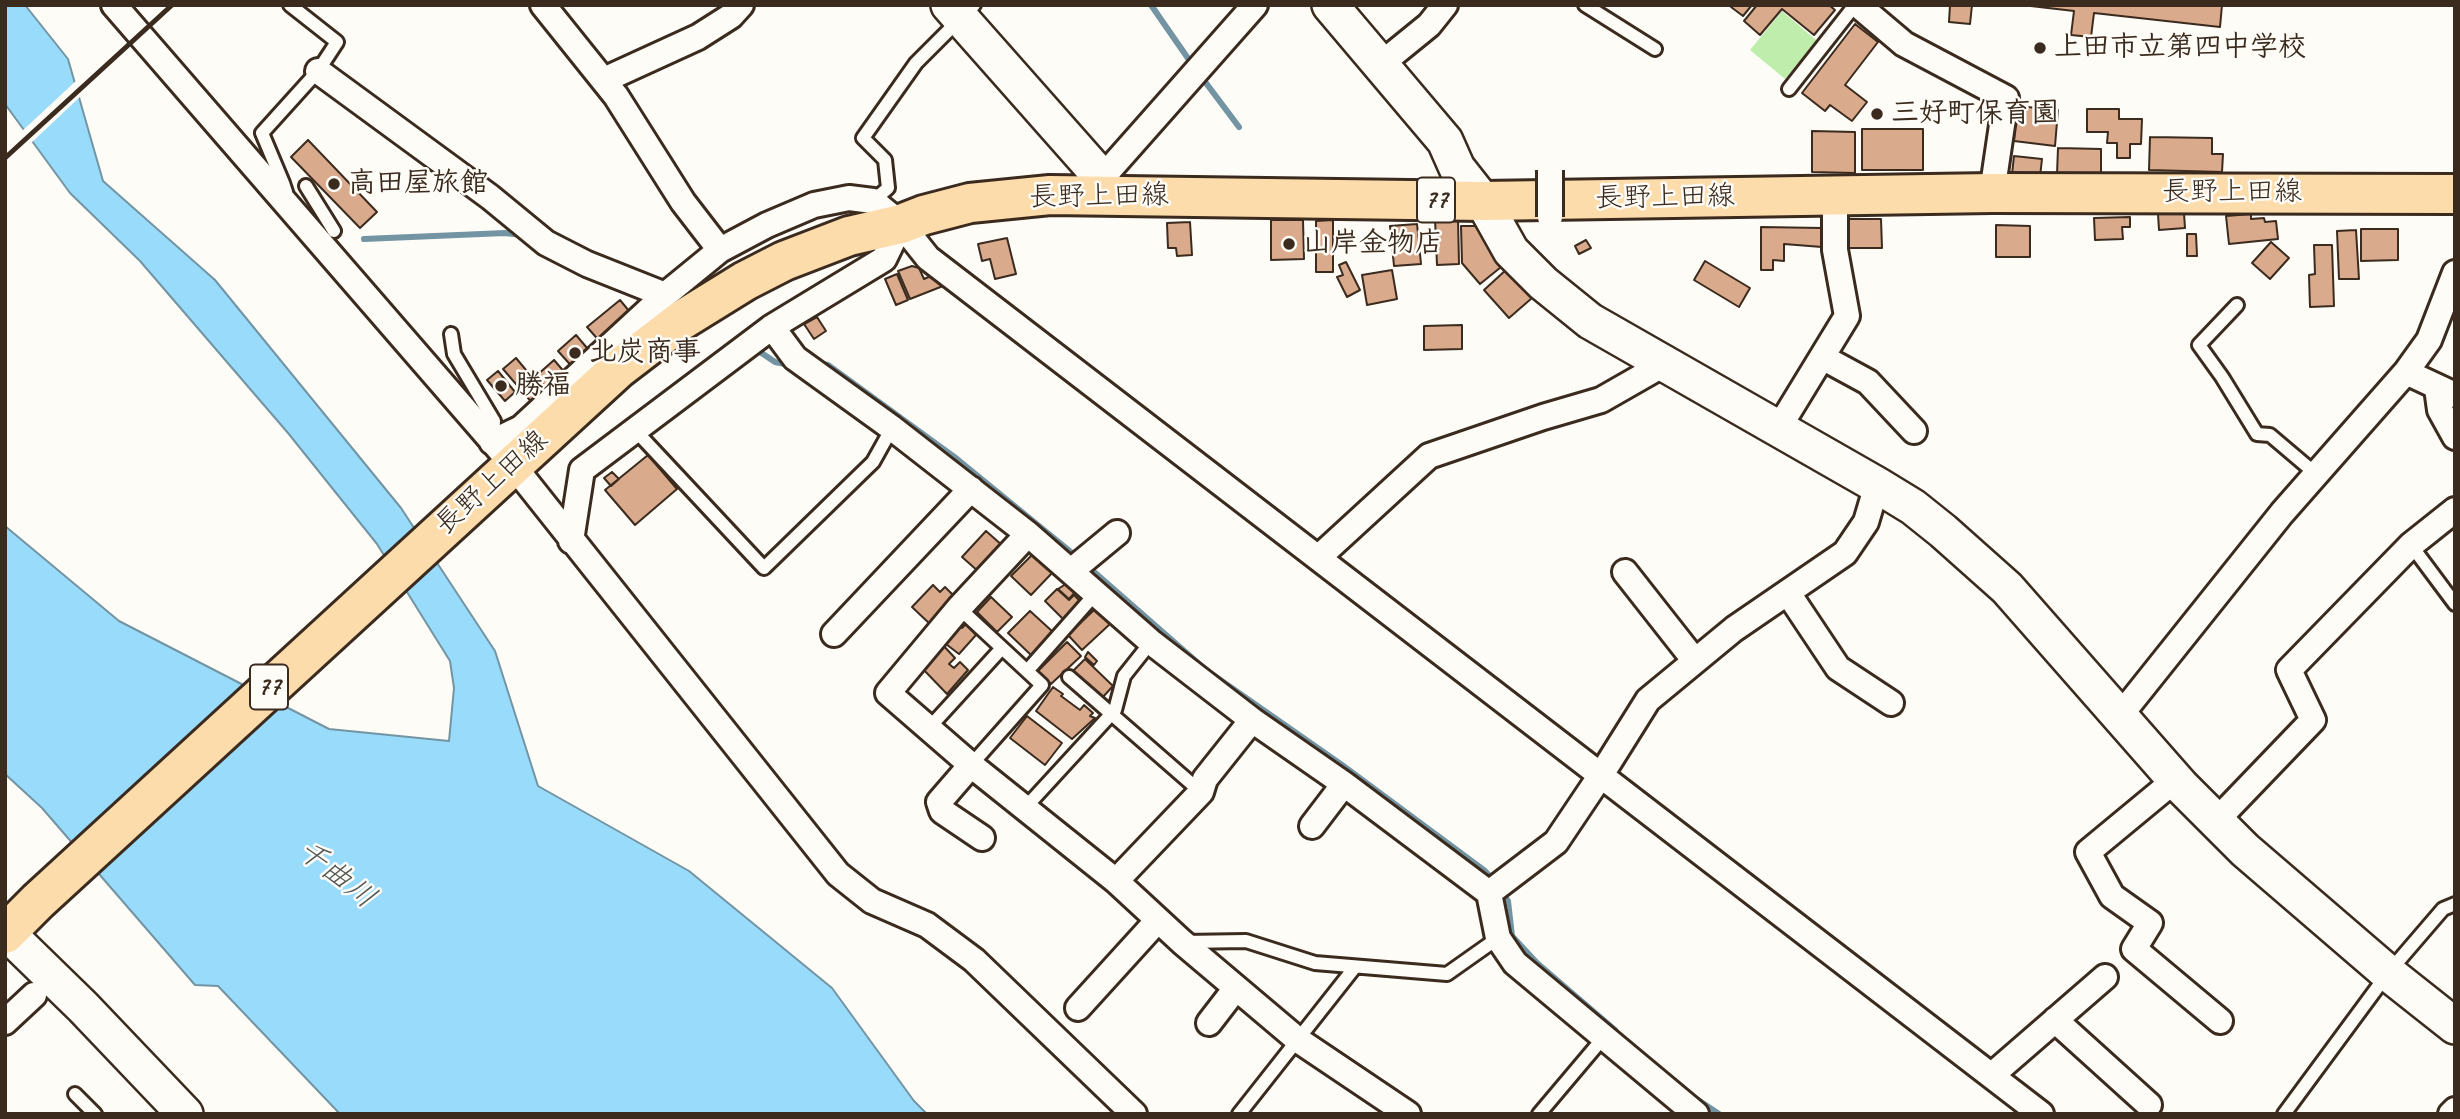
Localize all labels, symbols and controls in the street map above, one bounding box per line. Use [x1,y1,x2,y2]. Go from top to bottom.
place label: 上田市立第四中学校 [2054,31,2306,65]
marker: 上田市立第四中学校 [2032,40,2048,56]
place label: 三好町保育園 [1891,97,2059,131]
marker: 三好町保育園 [1869,106,1885,122]
place label: 高田屋旅館 [348,167,488,201]
marker: 高田屋旅館 [326,176,342,192]
street label: 長野上田線 [2162,176,2302,210]
road number: 77 [1417,178,1455,223]
street label: 長野上田線 [1029,179,1169,215]
street label: 長野上田線 [1595,180,1735,216]
place label: 山岸金物店 [1303,227,1443,261]
marker: 山岸金物店 [1281,236,1297,252]
place label: 北炭商事 [589,336,701,370]
marker: 北炭商事 [567,345,583,361]
place label: 勝福 [515,369,571,403]
marker: 勝福 [493,378,509,394]
street label: 長野上田線 [429,424,555,542]
road number: 77 [250,664,288,709]
water label: 千曲川 [289,833,383,917]

